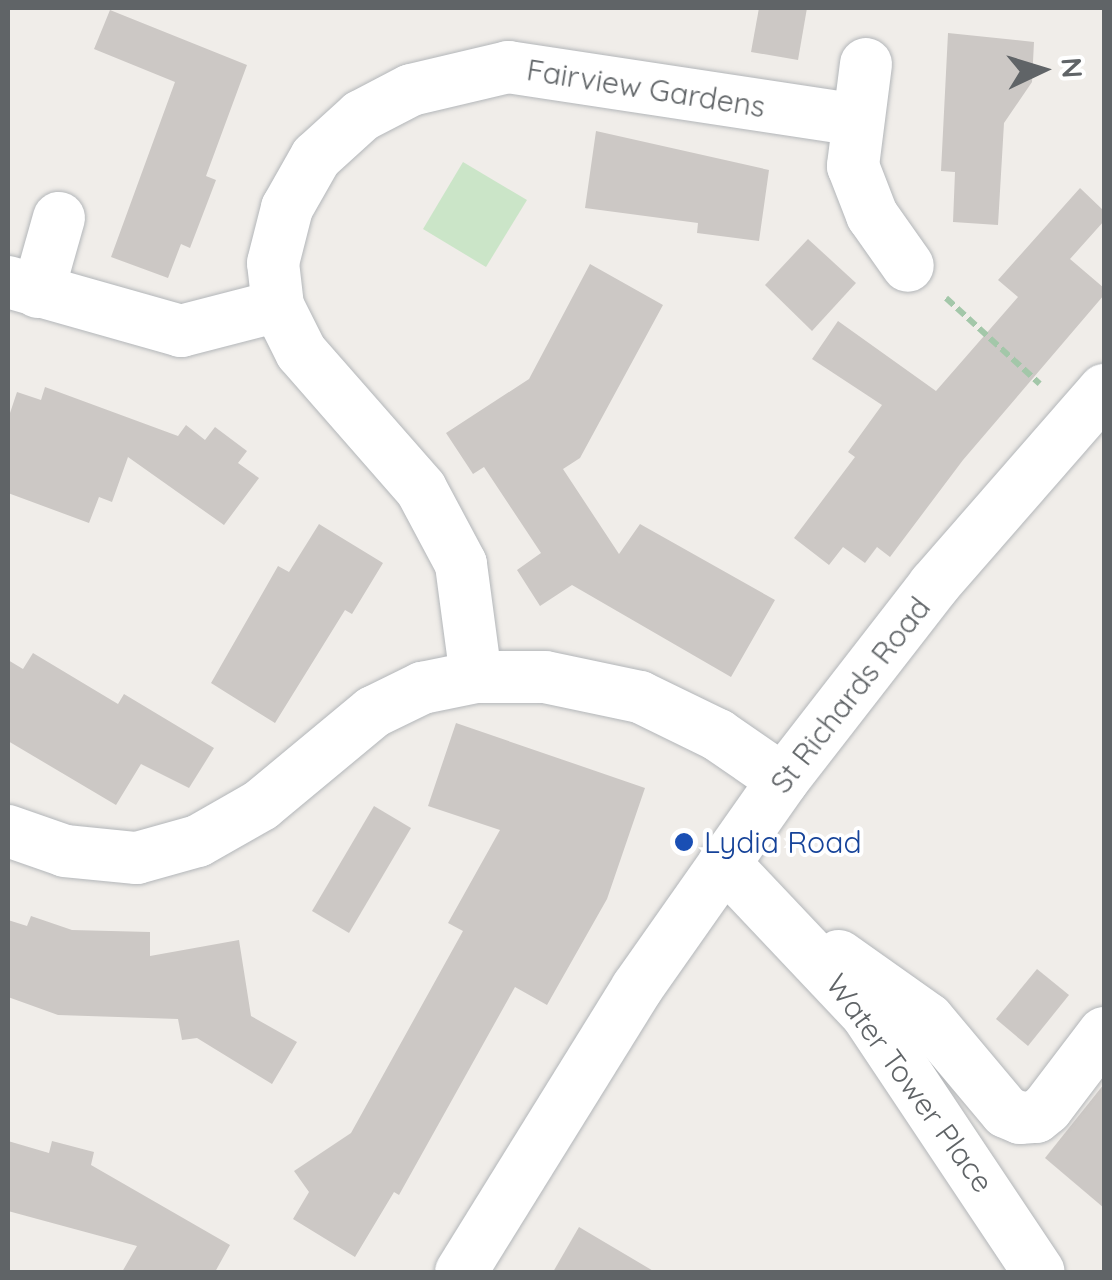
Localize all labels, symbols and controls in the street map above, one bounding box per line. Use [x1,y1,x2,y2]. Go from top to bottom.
north arrow [992,20,1092,120]
street label: Fairview Gardens [524,51,768,125]
text: N [1054,56,1091,79]
street label: St Richards Road [762,590,938,800]
place label: Lydia Road [704,824,862,860]
marker: Lydia Road [673,831,695,853]
street label: Water Tower Place [819,967,1001,1199]

